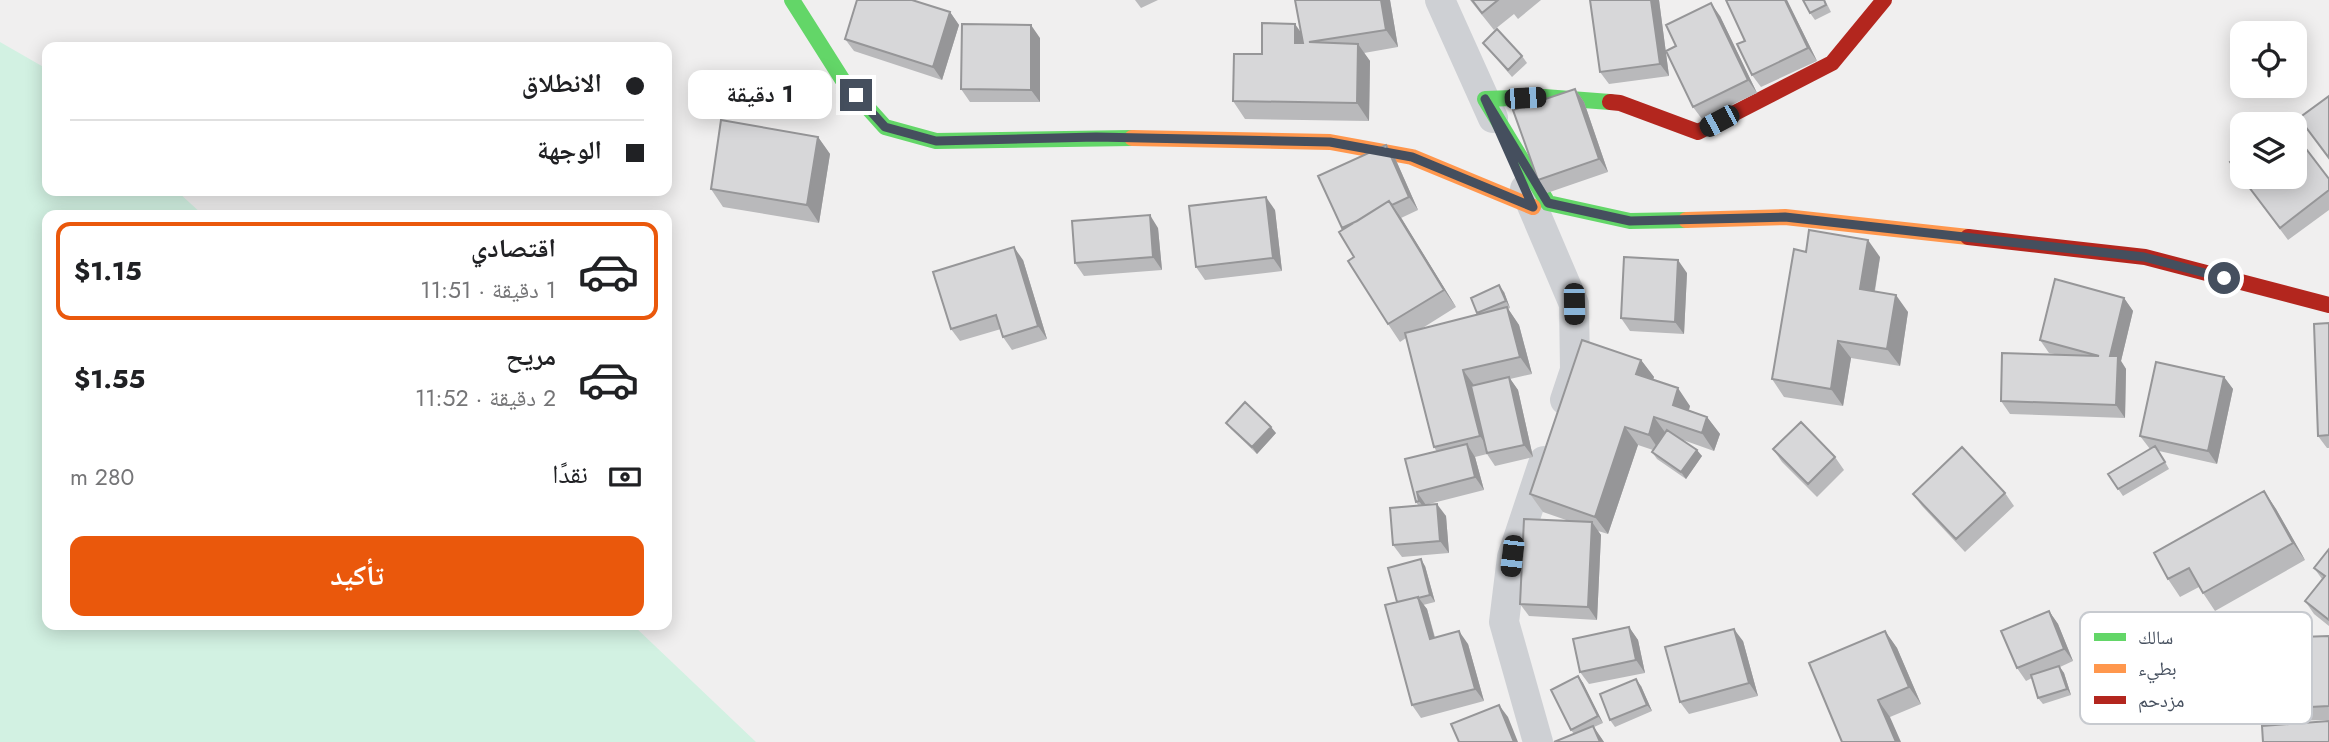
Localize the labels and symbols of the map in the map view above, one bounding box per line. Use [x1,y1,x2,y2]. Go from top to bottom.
callout: 1 دقيقة [688,70,832,119]
route end [840,79,872,111]
car [1504,86,1547,110]
car [1696,102,1743,140]
route start [2208,262,2240,294]
car [1564,283,1585,325]
car [1500,534,1525,578]
legend [2080,612,2312,724]
text: سالك [2138,624,2173,651]
text: بطيء [2138,655,2177,684]
text: مزدحم [2138,687,2184,714]

